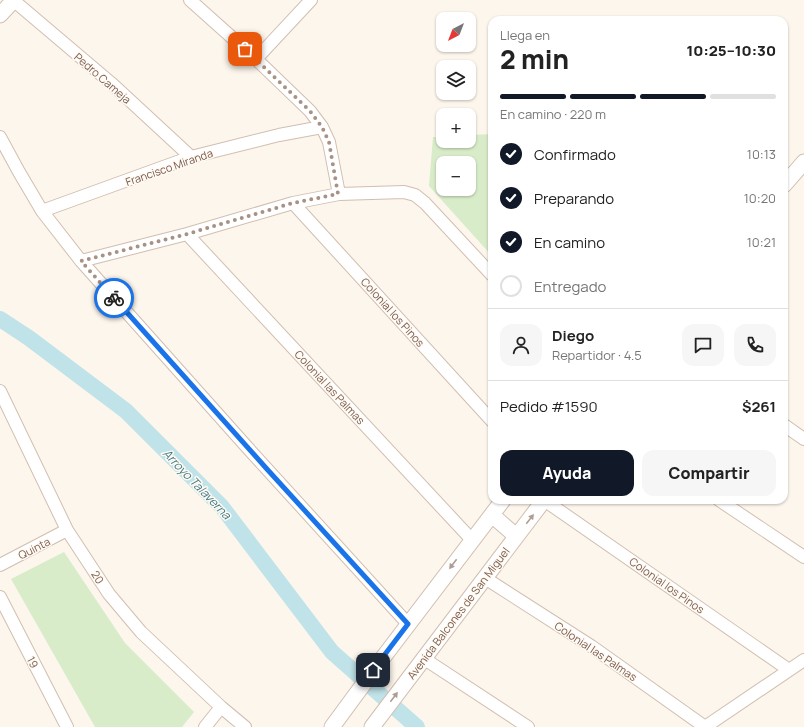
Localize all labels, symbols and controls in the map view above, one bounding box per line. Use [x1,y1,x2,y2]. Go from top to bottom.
north arrow [436,12,476,52]
map controls [436,12,476,196]
text: Llega en [500,26,550,44]
pin [228,32,262,66]
icon: bag [234,38,256,60]
text: 10:25–10:30 [686,40,776,61]
text: 2 min [500,41,569,77]
street label: Pedro Cameja [71,49,135,107]
button: layers [436,60,476,100]
text: En camino · 220 m [500,105,606,123]
button: + [436,108,476,148]
icon: check [500,143,522,165]
text: Confirmado [534,144,616,165]
street label: Francisco Miranda [123,145,215,189]
text: 10:13 [747,145,776,163]
button: − [436,156,476,196]
icon: check [500,187,522,209]
text: Preparando [534,188,614,209]
text: 10:20 [744,189,776,207]
icon: check [500,231,522,253]
text: En camino [534,232,605,253]
text: 10:21 [747,233,776,251]
street label: Colonial los Pinos [358,274,428,350]
text: Entregado [534,276,606,297]
courier [94,278,134,318]
icon: bike [103,287,125,309]
button: person [500,324,542,366]
button: chat [682,324,724,366]
button: phone [734,324,776,366]
text: Diego [552,325,594,346]
text: Repartidor · 4.5 [552,346,642,364]
street label: Colonial las Palmas [292,347,368,428]
text: Pedido #1590 [500,396,598,417]
text: $261 [742,396,776,417]
water label: Arroyo Talaverna [159,445,236,524]
button: Ayuda [500,450,634,496]
button: Compartir [642,450,776,496]
one-way arrow [525,513,534,524]
street label: Quinta [15,534,53,562]
street label: Avenida Balcones de San Miguel [403,544,513,682]
street label: Colonial los Pinos [627,554,708,617]
one-way arrow [449,559,458,570]
street label: 20 [88,567,108,587]
street label: Colonial las Palmas [552,618,640,684]
pin [356,653,390,687]
street label: 19 [24,654,42,671]
icon: home [362,659,384,681]
one-way arrow [390,692,398,703]

